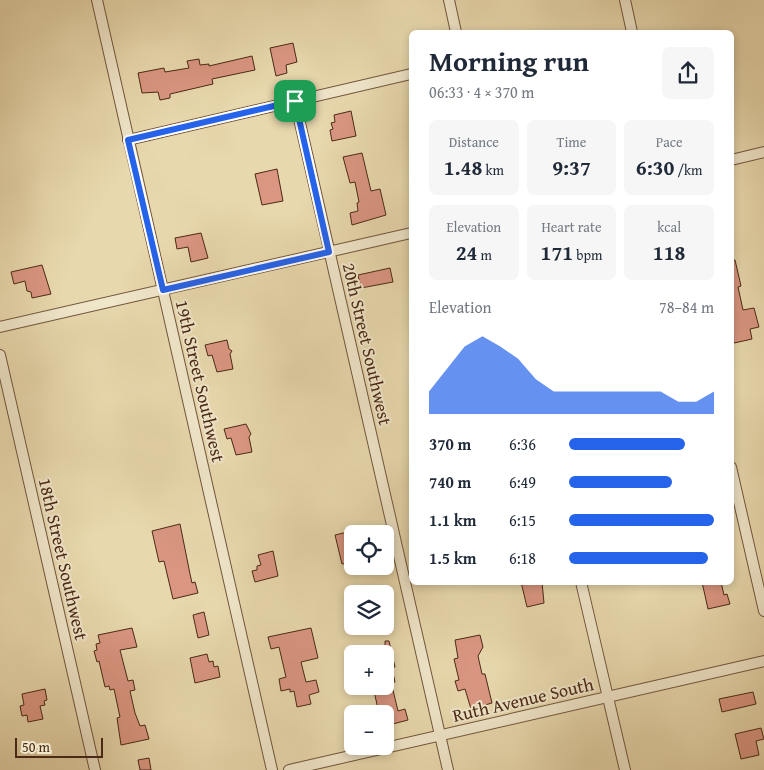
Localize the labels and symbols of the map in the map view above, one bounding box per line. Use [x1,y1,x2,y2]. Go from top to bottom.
pin [274,80,316,122]
street label: 20th Street Southwest [336,260,399,428]
street label: 19th Street Southwest [169,297,232,465]
street label: 18th Street Southwest [32,475,95,643]
street label: Ruth Avenue South [450,670,596,729]
scale bar [15,735,102,758]

